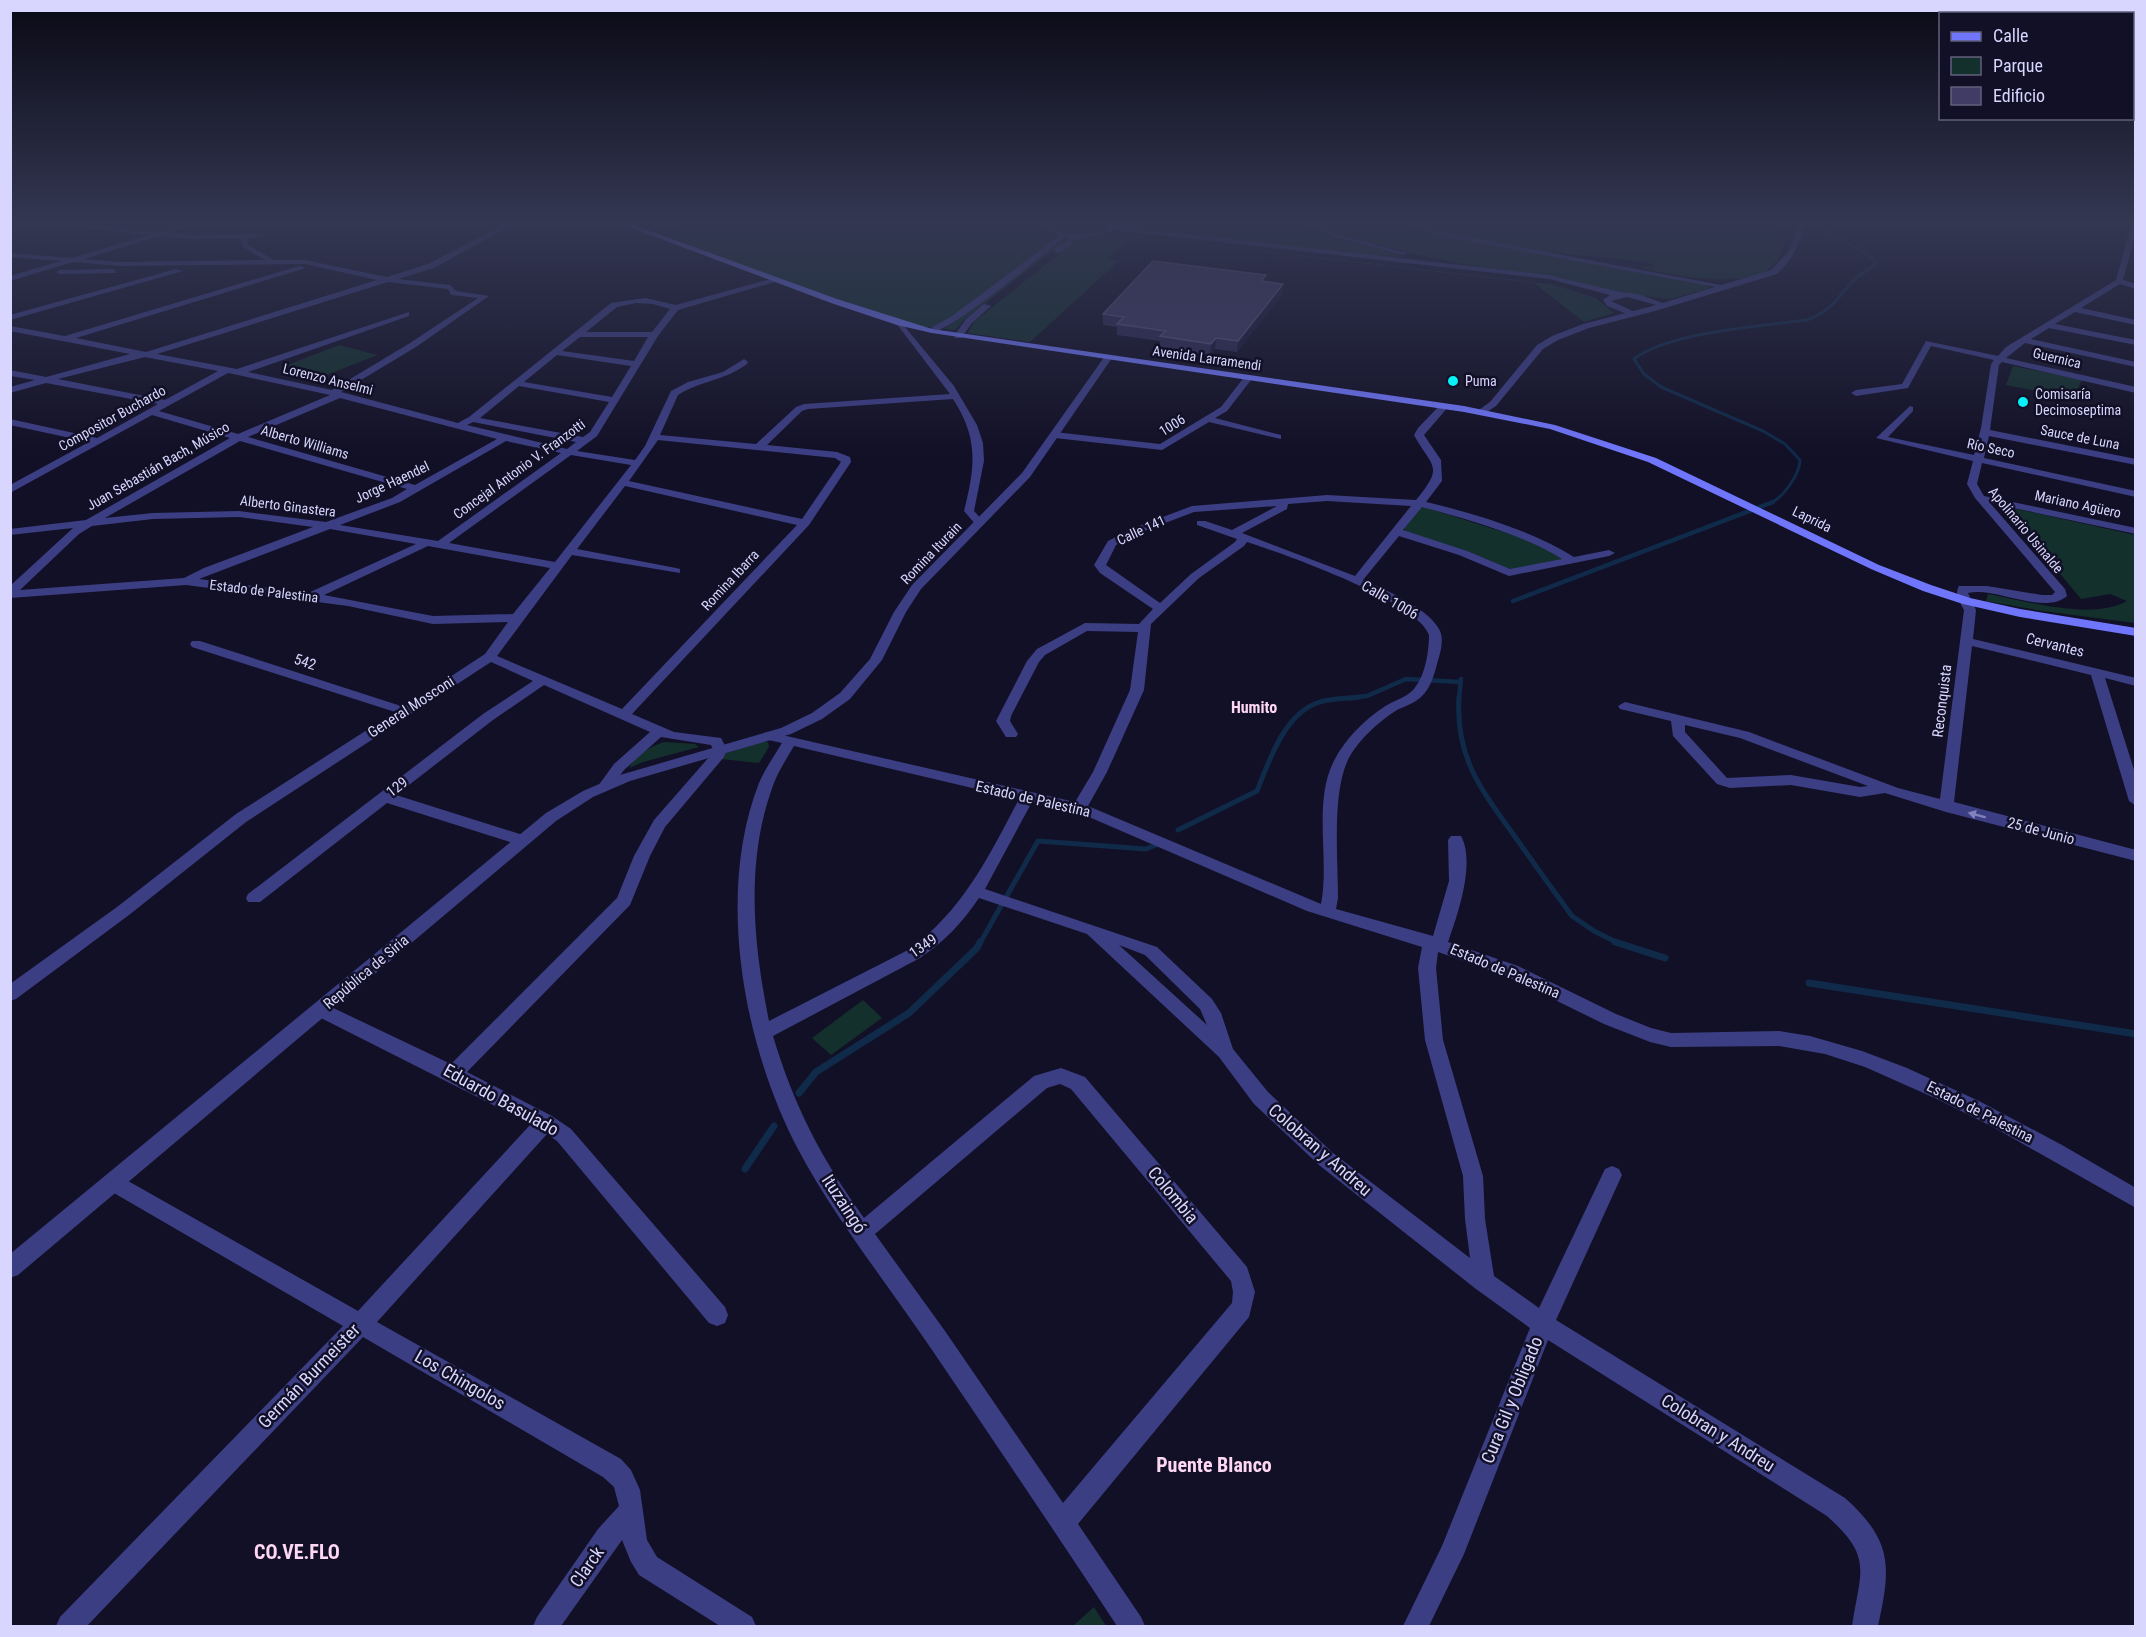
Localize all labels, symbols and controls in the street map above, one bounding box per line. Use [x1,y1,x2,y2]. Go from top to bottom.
legend [1939,12,2134,120]
text: Calle [1993,25,2029,46]
text: Parque [1993,55,2043,76]
text: Edificio [1993,85,2045,106]
street label: Avenida Larramendi [1152,342,1262,374]
street label: Guernica [2031,345,2083,371]
street label: Lorenzo Anselmi [281,360,375,398]
place label: Puma [1465,373,1497,389]
marker: Puma [1446,374,1460,388]
street label: Compositor Buchardo [56,382,168,454]
place label: Comisaría Decimoseptima [2035,386,2121,418]
marker: Comisaría Decimoseptima [2016,395,2030,409]
street label: 1006 [1156,411,1188,439]
street label: Concejal Antonio V. Franzotti [450,416,588,522]
street label: Juan Sebastián Bach, Músico [84,419,232,513]
street label: Sauce de Luna [2039,421,2121,453]
street label: Alberto Williams [259,422,351,462]
street label: Río Seco [1966,435,2016,461]
street label: Jorge Haendel [352,458,432,506]
street label: Apolinario Usinalde [1985,484,2067,577]
street label: Mariano Agüero [2033,487,2123,521]
street label: Alberto Ginastera [239,492,337,520]
street label: Laprida [1790,503,1834,535]
street label: Calle 141 [1114,512,1168,548]
street label: Romina Iturain [897,519,965,587]
street label: Romina Ibarra [698,546,762,614]
street label: Estado de Palestina [209,576,319,606]
street label: Calle 1006 [1358,577,1422,623]
street label: Cervantes [2024,629,2086,661]
street label: 542 [292,650,318,674]
street label: Reconquista [1929,663,1955,739]
street label: General Mosconi [364,672,458,742]
district label: Humito [1231,698,1277,717]
street label: 129 [383,773,411,801]
street label: Estado de Palestina [974,777,1092,821]
one-way arrow [1968,809,1986,819]
street label: 25 de Junio [2005,813,2077,849]
street label: 1349 [906,930,940,962]
street label: República de Siria [320,931,412,1013]
street label: Estado de Palestina [1447,940,1563,1002]
street label: Eduardo Basulado [440,1059,563,1140]
street label: Estado de Palestina [1924,1077,2036,1147]
street label: Colobran y Andreu [1264,1099,1376,1200]
street label: Colombia [1144,1162,1203,1227]
street label: Ituzaingó [818,1170,871,1237]
street label: Germán Burmeister [253,1319,364,1432]
street label: Cura Gil y Obligado [1477,1333,1547,1466]
street label: Los Chingolos [411,1345,509,1414]
street label: Colobran y Andreu [1658,1389,1779,1476]
district label: Puente Blanco [1156,1453,1272,1477]
district label: CO.VE.FLO [254,1540,340,1564]
street label: Clarck [565,1542,608,1591]

